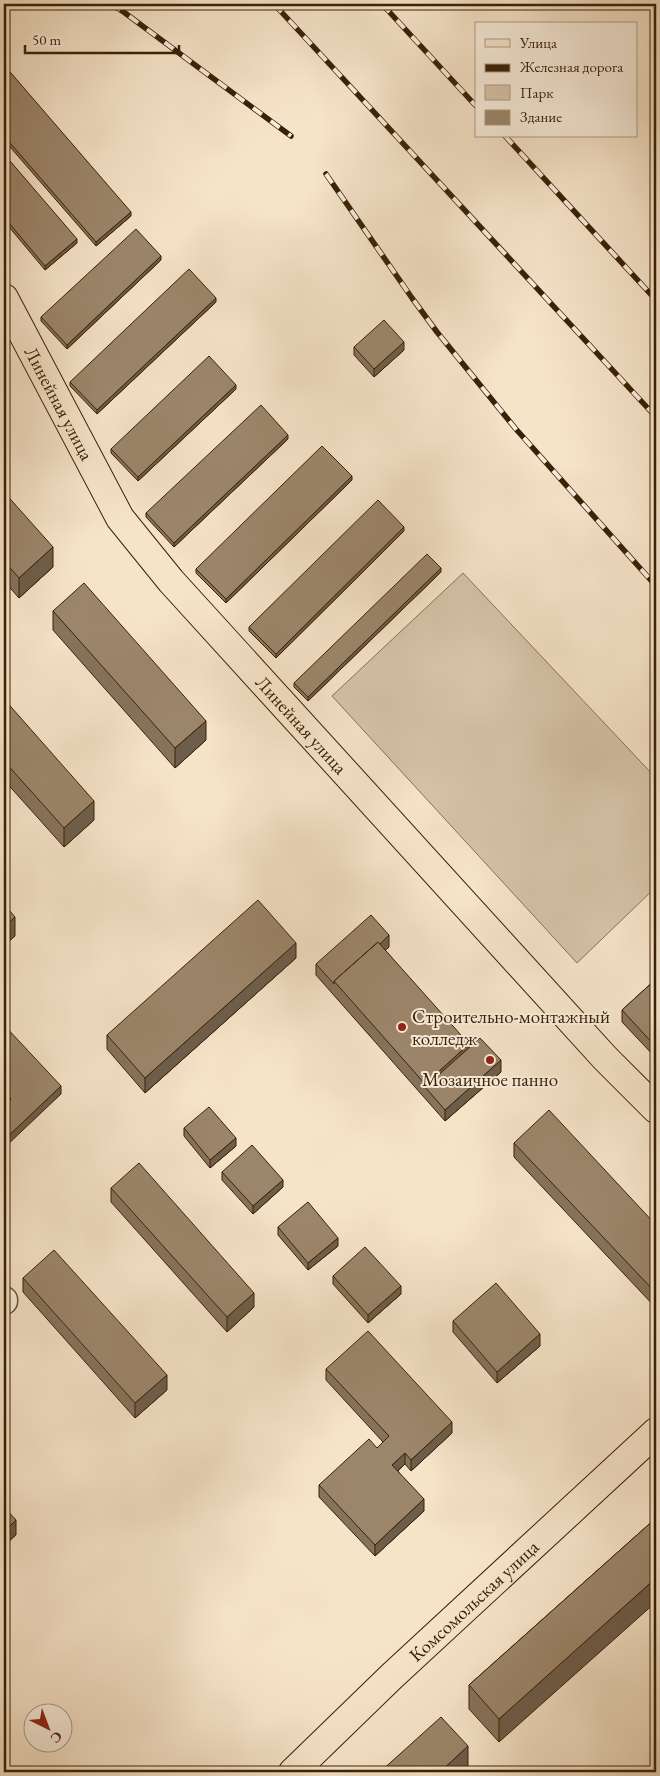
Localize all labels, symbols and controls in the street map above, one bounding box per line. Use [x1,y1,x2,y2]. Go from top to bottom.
scale bar [25,22,179,54]
legend [475,22,638,138]
text: 50 m [32,30,61,49]
text: Улица [519,33,557,52]
text: Железная дорога [519,57,623,76]
text: Парк [520,83,553,102]
text: Здание [520,107,562,126]
street label: Линейная улица [19,342,100,465]
street label: Линейная улица [250,670,353,780]
place label: Строительно-монтажный колледж [412,1004,610,1051]
marker: Строительно-монтажный колледж [396,1021,408,1033]
marker: Мозаичное панно [484,1054,496,1066]
place label: Мозаичное панно [422,1067,558,1092]
street label: Комсомольская улица [403,1534,544,1667]
north arrow [22,1704,72,1754]
text: С [47,1728,66,1748]

